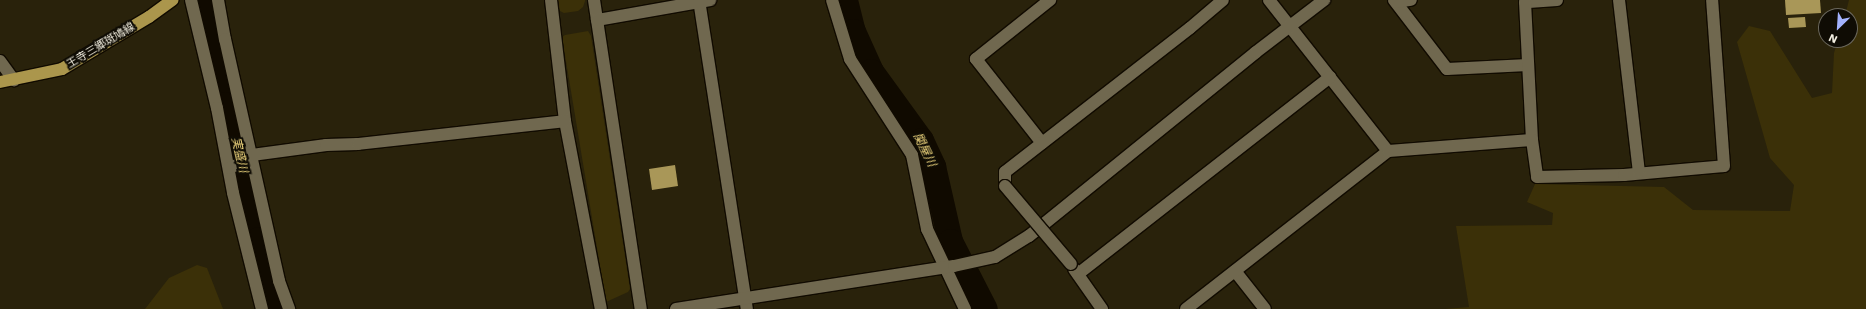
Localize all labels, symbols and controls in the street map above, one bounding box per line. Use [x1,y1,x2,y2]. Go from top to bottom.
north arrow [1818,8,1858,48]
street label: 王寺三郷斑鳩線 [65,21,137,71]
text: N [1827,31,1840,46]
water label: 関屋川 [910,131,938,169]
water label: 実盛川 [228,136,250,174]

